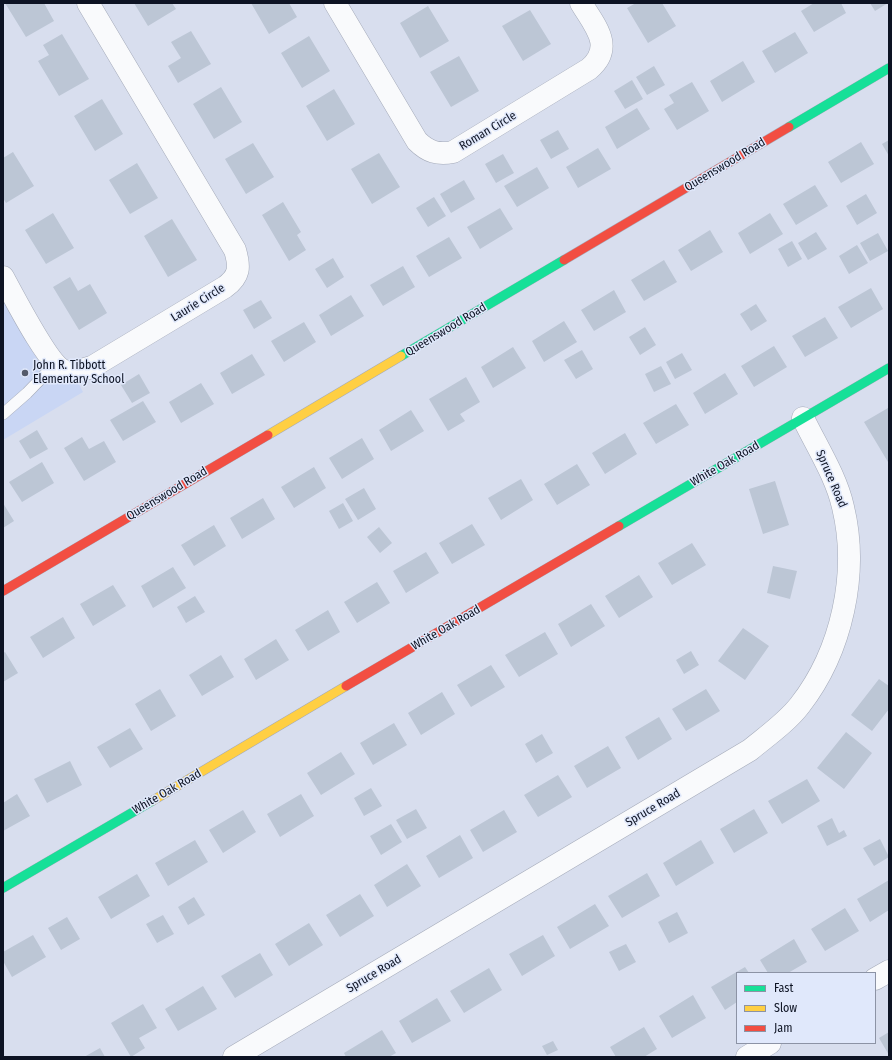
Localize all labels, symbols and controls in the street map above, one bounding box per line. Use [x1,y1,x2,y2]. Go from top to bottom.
street label: Roman Circle [457,108,519,154]
street label: Queenswood Road [682,135,768,195]
street label: Laurie Circle [169,281,227,325]
street label: Queenswood Road [403,300,489,360]
place label: John R. Tibbott Elementary School [33,359,124,387]
marker: John R. Tibbott Elementary School [20,368,30,378]
street label: White Oak Road [688,438,762,490]
street label: Spruce Road [812,448,850,510]
street label: Queenswood Road [124,464,210,524]
street label: White Oak Road [409,602,483,654]
street label: White Oak Road [130,766,204,818]
street label: Spruce Road [623,786,683,830]
street label: Spruce Road [344,952,404,996]
legend [736,972,876,1044]
text: Fast [774,981,793,995]
text: Slow [774,1001,797,1015]
text: Jam [774,1021,792,1035]

